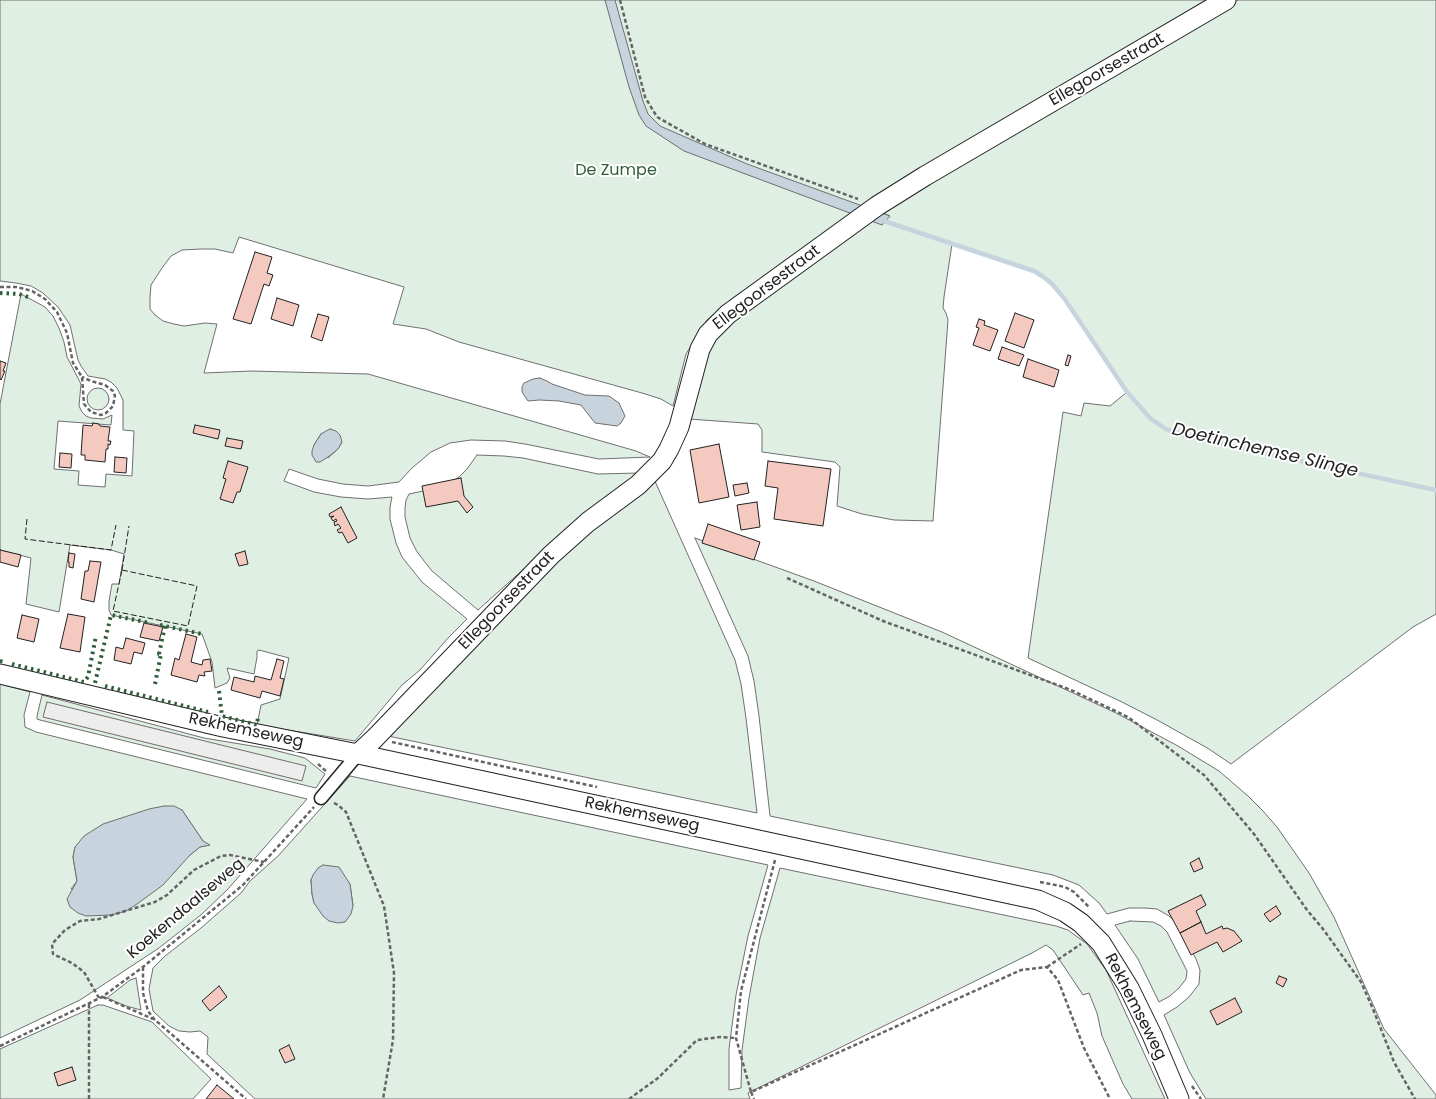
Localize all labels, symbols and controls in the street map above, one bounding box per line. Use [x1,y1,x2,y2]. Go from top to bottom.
street label: Ellegoorsestraat [1046,29,1168,111]
park label: De Zumpe [575,161,657,181]
street label: Ellegoorsestraat [710,241,824,335]
water label: Doetinchemse Slinge [1170,419,1360,483]
street label: Ellegoorsestraat [455,548,559,654]
street label: Rekhemseweg [187,709,305,753]
street label: Rekhemseweg [583,793,701,837]
street label: Koekendaalseweg [124,855,248,963]
street label: Rekhemseweg [1100,951,1170,1063]

